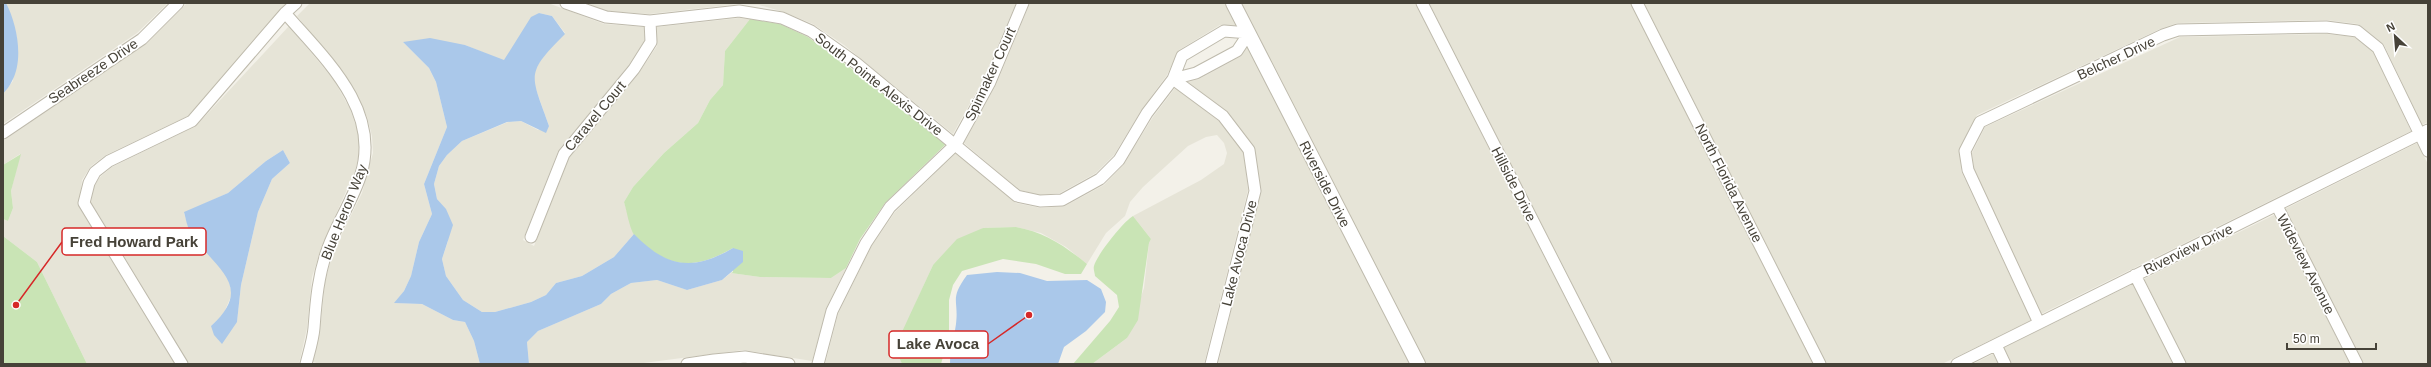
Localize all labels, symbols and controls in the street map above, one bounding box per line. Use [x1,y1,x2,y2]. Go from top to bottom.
north arrow [2375,16,2415,56]
text: N [2384,20,2397,34]
street label: Spinnaker Court [961,25,1019,123]
street label: South Pointe Alexis Drive [812,29,946,139]
street label: Belcher Drive [2075,33,2158,83]
street label: Seabreeze Drive [45,35,141,107]
street label: Caravel Court [561,78,629,154]
street label: North Florida Avenue [1692,121,1766,245]
street label: Riverside Drive [1296,138,1354,230]
street label: Hillside Drive [1488,144,1540,224]
street label: Blue Heron Way [318,162,370,262]
street label: Lake Avoca Drive [1218,198,1260,308]
street label: Wideview Avenue [2274,211,2338,317]
street label: Riverview Drive [2141,220,2235,278]
callout: Fred Howard Park [62,228,206,255]
text: Fred Howard Park [70,233,199,250]
scale bar [2287,325,2376,351]
callout: Lake Avoca [889,331,988,358]
text: 50 m [2293,332,2320,346]
text: Lake Avoca [897,335,980,352]

